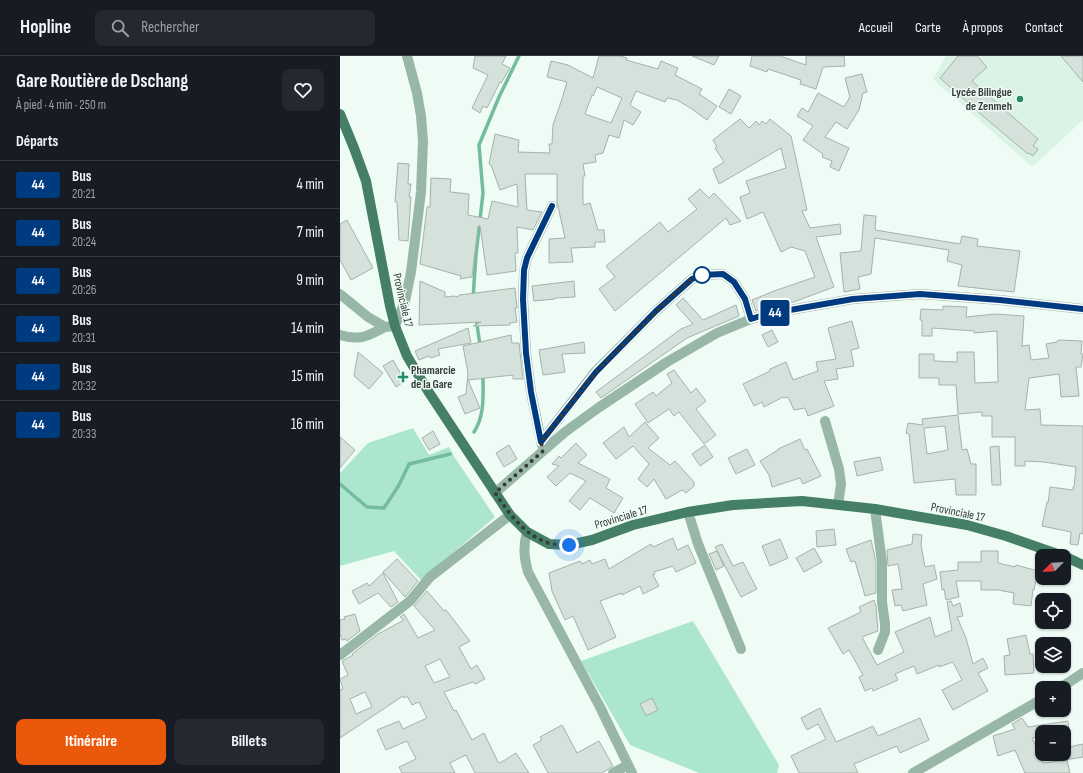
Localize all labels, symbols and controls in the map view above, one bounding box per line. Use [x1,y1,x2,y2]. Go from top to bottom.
search box [95,10,375,46]
text: Hopline [20,16,71,39]
icon: search [109,17,131,39]
text: Rechercher [141,18,199,37]
text: Accueil [859,19,893,36]
text: Carte [915,19,941,36]
text: À propos [963,19,1003,36]
text: Contact [1025,19,1063,36]
button: heart [282,69,324,111]
text: Gare Routière de Dschang [16,70,188,93]
place label: Lycée Bilingue de Zenmeh [952,85,1012,114]
marker: Lycée Bilingue de Zenmeh [1015,94,1025,104]
text: À pied · 4 min · 250 m [16,97,106,113]
text: Départs [16,132,58,151]
text: Bus [72,167,91,186]
text: 4 min [297,175,324,194]
text: 44 [31,176,45,193]
text: 20:21 [72,186,95,202]
text: Bus [72,215,91,234]
text: 7 min [297,223,324,242]
text: 44 [31,224,45,241]
text: 20:24 [72,234,96,250]
text: Bus [72,263,91,282]
unlabelled marker [693,266,711,284]
text: 9 min [296,271,324,290]
text: 44 [31,272,45,289]
street label: Provinciale 17 [389,272,416,329]
text: 20:26 [72,282,97,298]
line badge: 44 [757,300,793,326]
text: 44 [768,304,782,321]
text: Bus [72,311,91,330]
text: 14 min [291,319,324,338]
text: 44 [31,320,45,337]
text: 20:31 [72,330,95,346]
text: Bus [72,359,91,378]
place label: Phamarcie de la Gare [411,363,456,392]
text: 15 min [292,367,324,386]
text: 44 [31,368,45,385]
marker: Phamarcie de la Gare [398,372,408,382]
text: 20:32 [72,378,96,394]
text: Bus [72,407,91,426]
text: 16 min [291,415,324,434]
text: 44 [31,416,45,433]
text: 20:33 [72,426,96,442]
street label: Provinciale 17 [930,499,986,526]
street label: Provinciale 17 [593,502,650,533]
your location [559,535,579,555]
north arrow [1035,549,1071,585]
map controls [1035,549,1071,761]
button: locate [1035,593,1071,629]
button: layers [1035,637,1071,673]
button: + [1035,681,1071,717]
button: Itinéraire [16,719,166,765]
button: Billets [174,719,324,765]
button: − [1035,725,1071,761]

